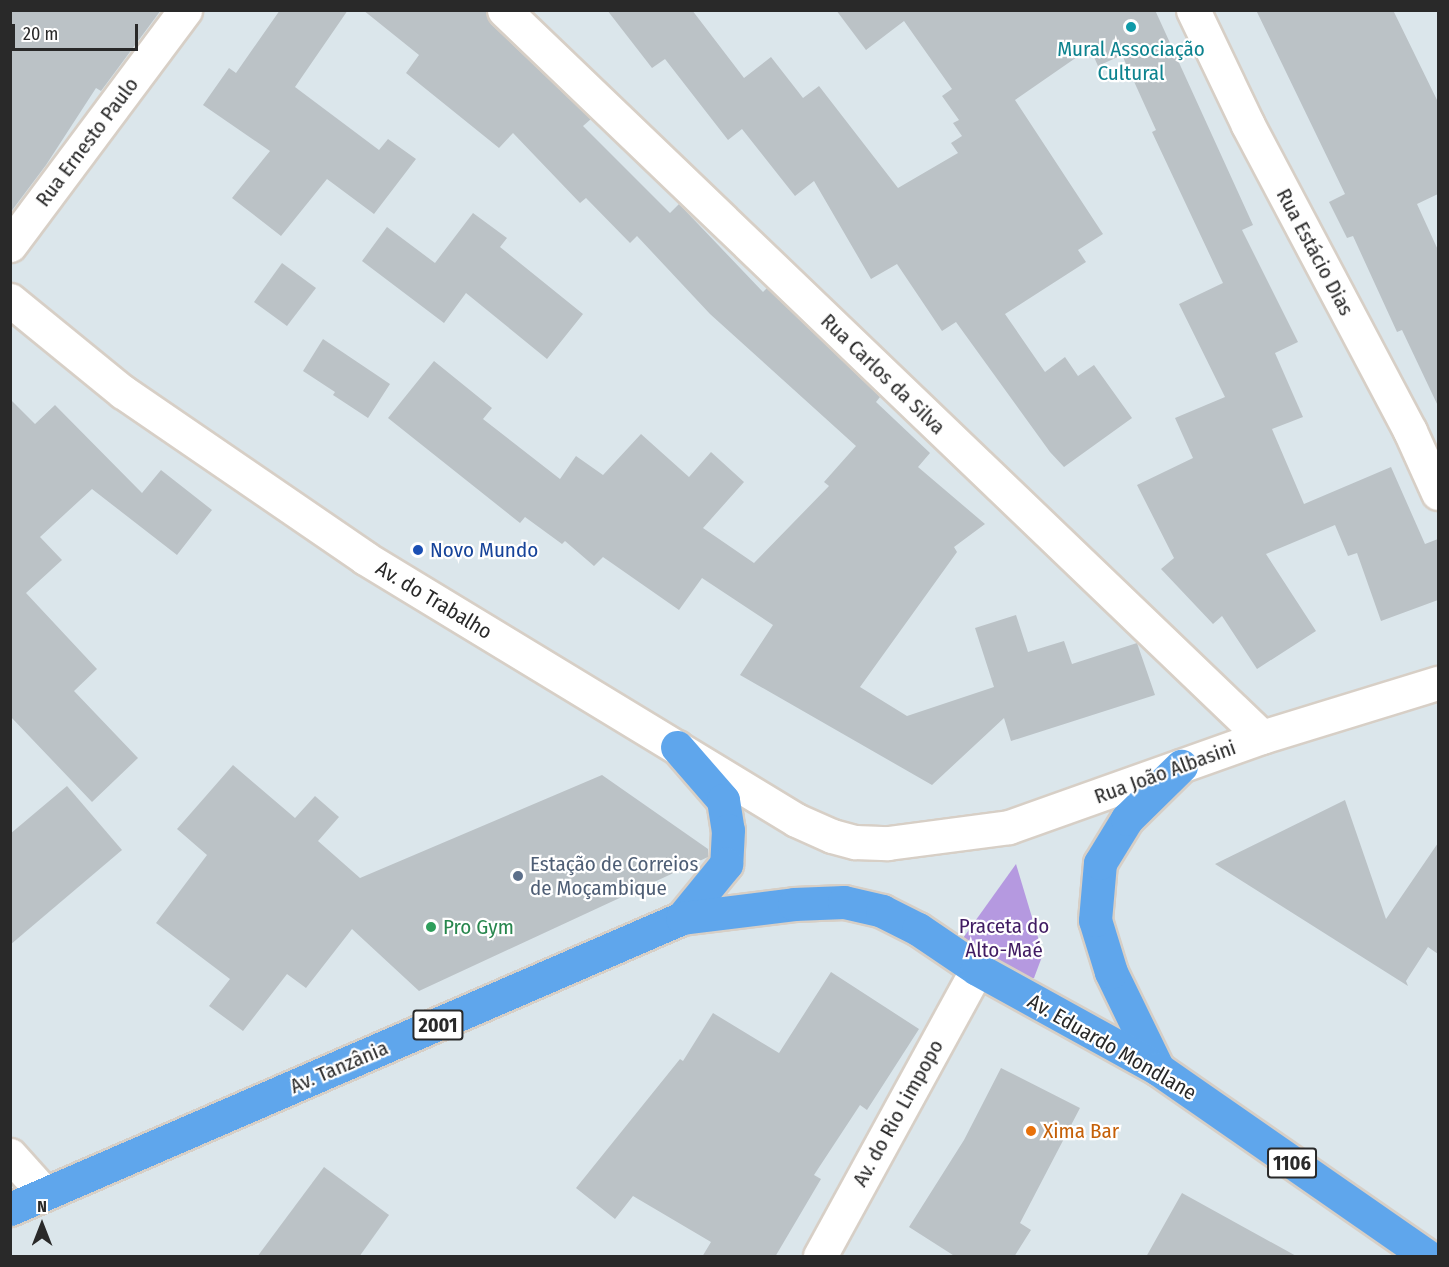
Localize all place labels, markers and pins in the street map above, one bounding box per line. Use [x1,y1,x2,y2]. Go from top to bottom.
marker: Mural Associação Cultural [1124,20,1138,34]
place label: Mural Associação Cultural [1057,36,1205,86]
place label: Novo Mundo [430,537,538,563]
marker: Novo Mundo [411,543,425,557]
place label: Estação de Correios de Moçambique [530,851,698,901]
marker: Estação de Correios de Moçambique [511,869,525,883]
place label: Pro Gym [443,914,514,940]
marker: Pro Gym [424,920,438,934]
place label: Xima Bar [1043,1118,1119,1144]
marker: Xima Bar [1024,1124,1038,1138]

